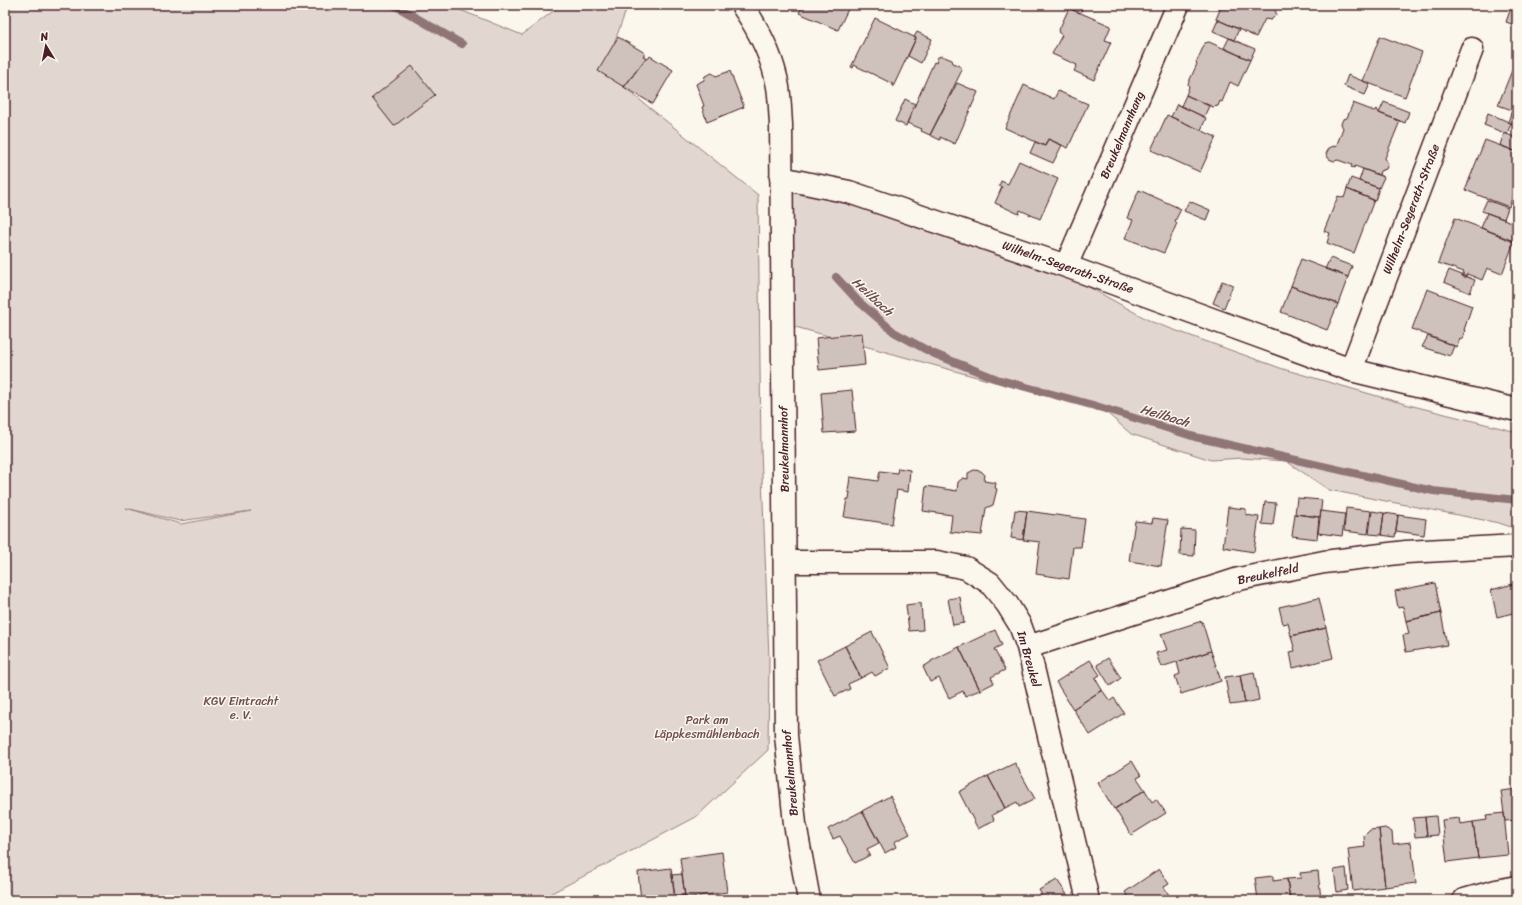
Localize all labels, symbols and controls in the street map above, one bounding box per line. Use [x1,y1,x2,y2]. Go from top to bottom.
north arrow [26,26,66,66]
text: N [38,27,50,47]
street label: Breukelmannhang [1094,88,1150,182]
street label: Wilhelm-Segerath-Straße [1376,141,1446,277]
street label: Wilhelm-Segerath-Straße [999,234,1137,300]
water label: Heilbach [847,271,900,323]
water label: Heilbach [1138,397,1193,434]
street label: Breukelmannhof [772,404,796,492]
street label: Breukelfeld [1235,557,1301,591]
street label: Im Breukel [1010,627,1048,690]
park label: KGV Eintracht e. V. [204,690,280,726]
park label: Park am Läppkesmühlenbach [654,709,760,745]
street label: Breukelmannhof [775,727,805,817]

